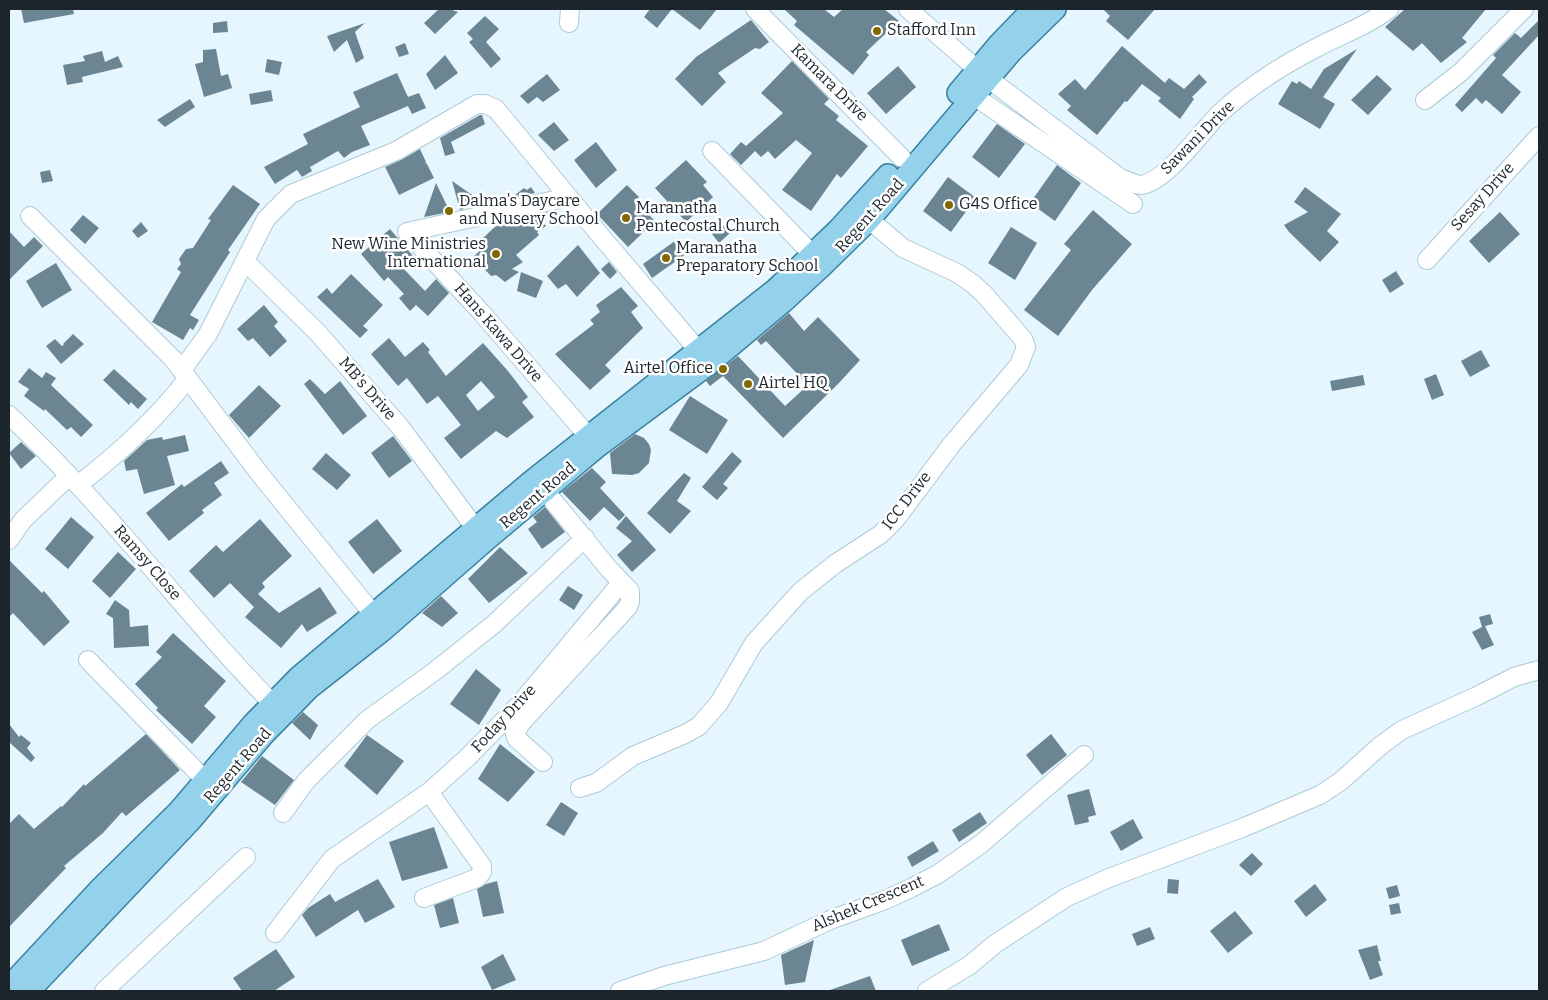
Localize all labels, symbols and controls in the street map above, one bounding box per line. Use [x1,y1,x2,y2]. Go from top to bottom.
place label: Stafford Inn [887,21,976,41]
marker: Stafford Inn [871,25,883,37]
street label: Kamara Drive [786,40,872,126]
street label: Sawani Drive [1157,97,1239,179]
street label: Sesay Drive [1447,159,1519,235]
street label: Regent Road [832,175,908,257]
place label: Dalma's Daycare and Nusery School [459,192,599,230]
place label: G4S Office [959,195,1038,215]
place label: Maranatha Pentecostal Church [636,199,780,237]
marker: G4S Office [943,199,955,211]
marker: Dalma's Daycare and Nusery School [443,205,455,217]
marker: Maranatha Pentecostal Church [620,212,632,224]
place label: New Wine Ministries International [331,235,486,273]
place label: Maranatha Preparatory School [676,239,818,277]
marker: New Wine Ministries International [490,248,502,260]
marker: Maranatha Preparatory School [660,252,672,264]
street label: Hans Kawa Drive [450,280,546,386]
street label: MB's Drive [334,353,400,425]
place label: Airtel Office [623,359,713,379]
marker: Airtel Office [717,363,729,375]
place label: Airtel HQ [758,374,828,394]
marker: Airtel HQ [742,378,754,390]
street label: Regent Road [496,459,580,533]
street label: ICC Drive [878,468,936,534]
street label: Ramsy Close [109,521,185,605]
street label: Foday Drive [468,681,540,757]
street label: Regent Road [200,725,276,807]
street label: Alshek Crescent [809,872,927,936]

